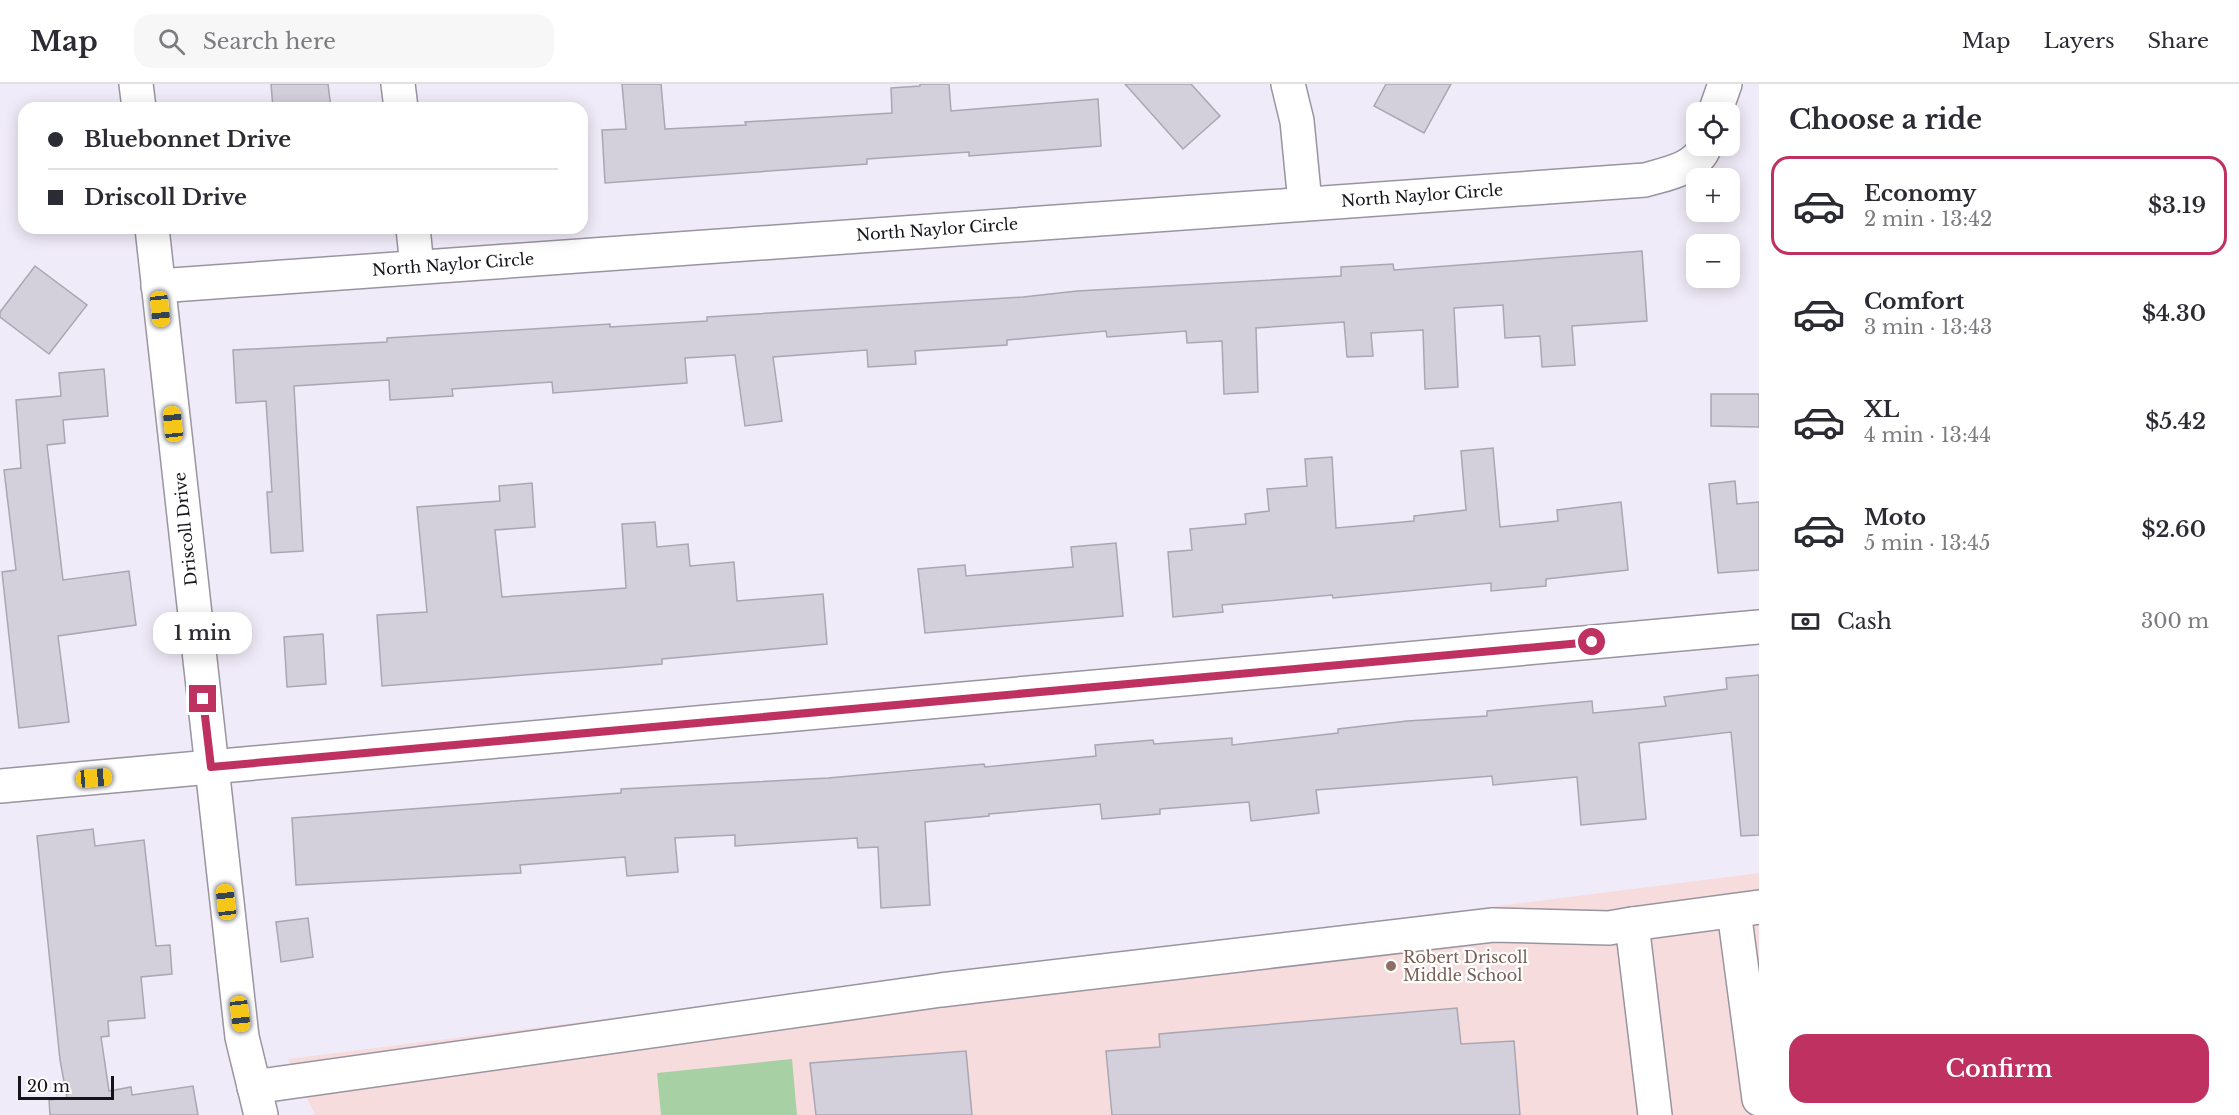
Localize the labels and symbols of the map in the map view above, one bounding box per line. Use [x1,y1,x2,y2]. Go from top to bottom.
street label: North Naylor Circle [1340,179,1504,211]
street label: North Naylor Circle [855,213,1019,245]
street label: North Naylor Circle [371,248,535,280]
car [149,290,171,328]
car [162,405,184,443]
street label: Driscoll Drive [169,471,201,587]
callout: 1 min [154,612,252,654]
route start [1578,628,1605,655]
route end [189,685,216,712]
car [75,767,113,789]
car [215,883,237,921]
place label: Robert Driscoll Middle School [1403,947,1528,985]
marker: Robert Driscoll Middle School [1384,959,1398,973]
car [229,995,251,1033]
scale bar [18,1073,114,1100]

